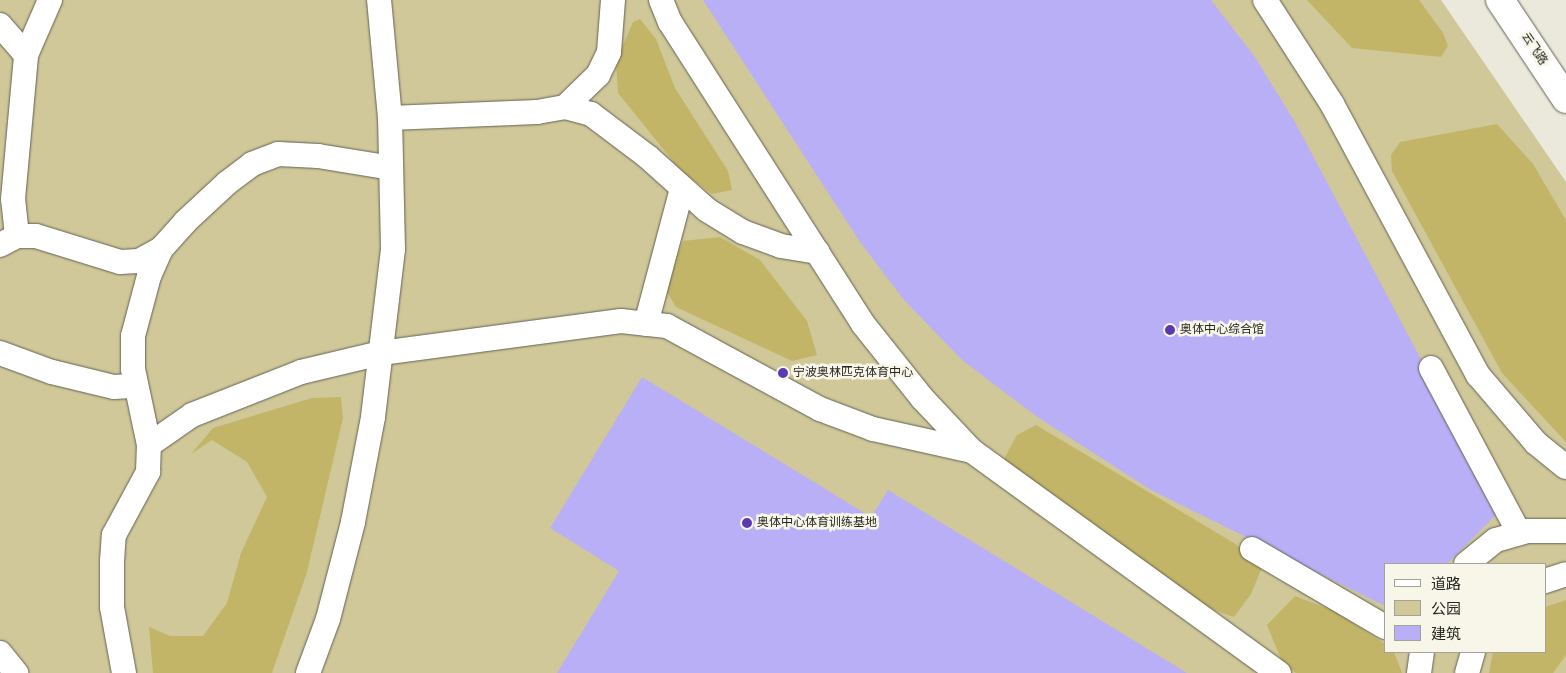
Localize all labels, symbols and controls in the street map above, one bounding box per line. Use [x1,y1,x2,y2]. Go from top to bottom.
street label: 云飞路 [1518,30,1550,68]
place label: 奥体中心综合馆 [1180,323,1264,337]
marker: 奥体中心综合馆 [1164,324,1176,336]
place label: 宁波奥林匹克体育中心 [793,366,913,380]
marker: 宁波奥林匹克体育中心 [777,367,789,379]
place label: 奥体中心体育训练基地 [757,516,877,530]
marker: 奥体中心体育训练基地 [741,517,753,529]
legend [1384,563,1546,653]
text: 道路 [1431,575,1461,592]
text: 公园 [1431,600,1461,617]
text: 建筑 [1431,625,1461,642]

